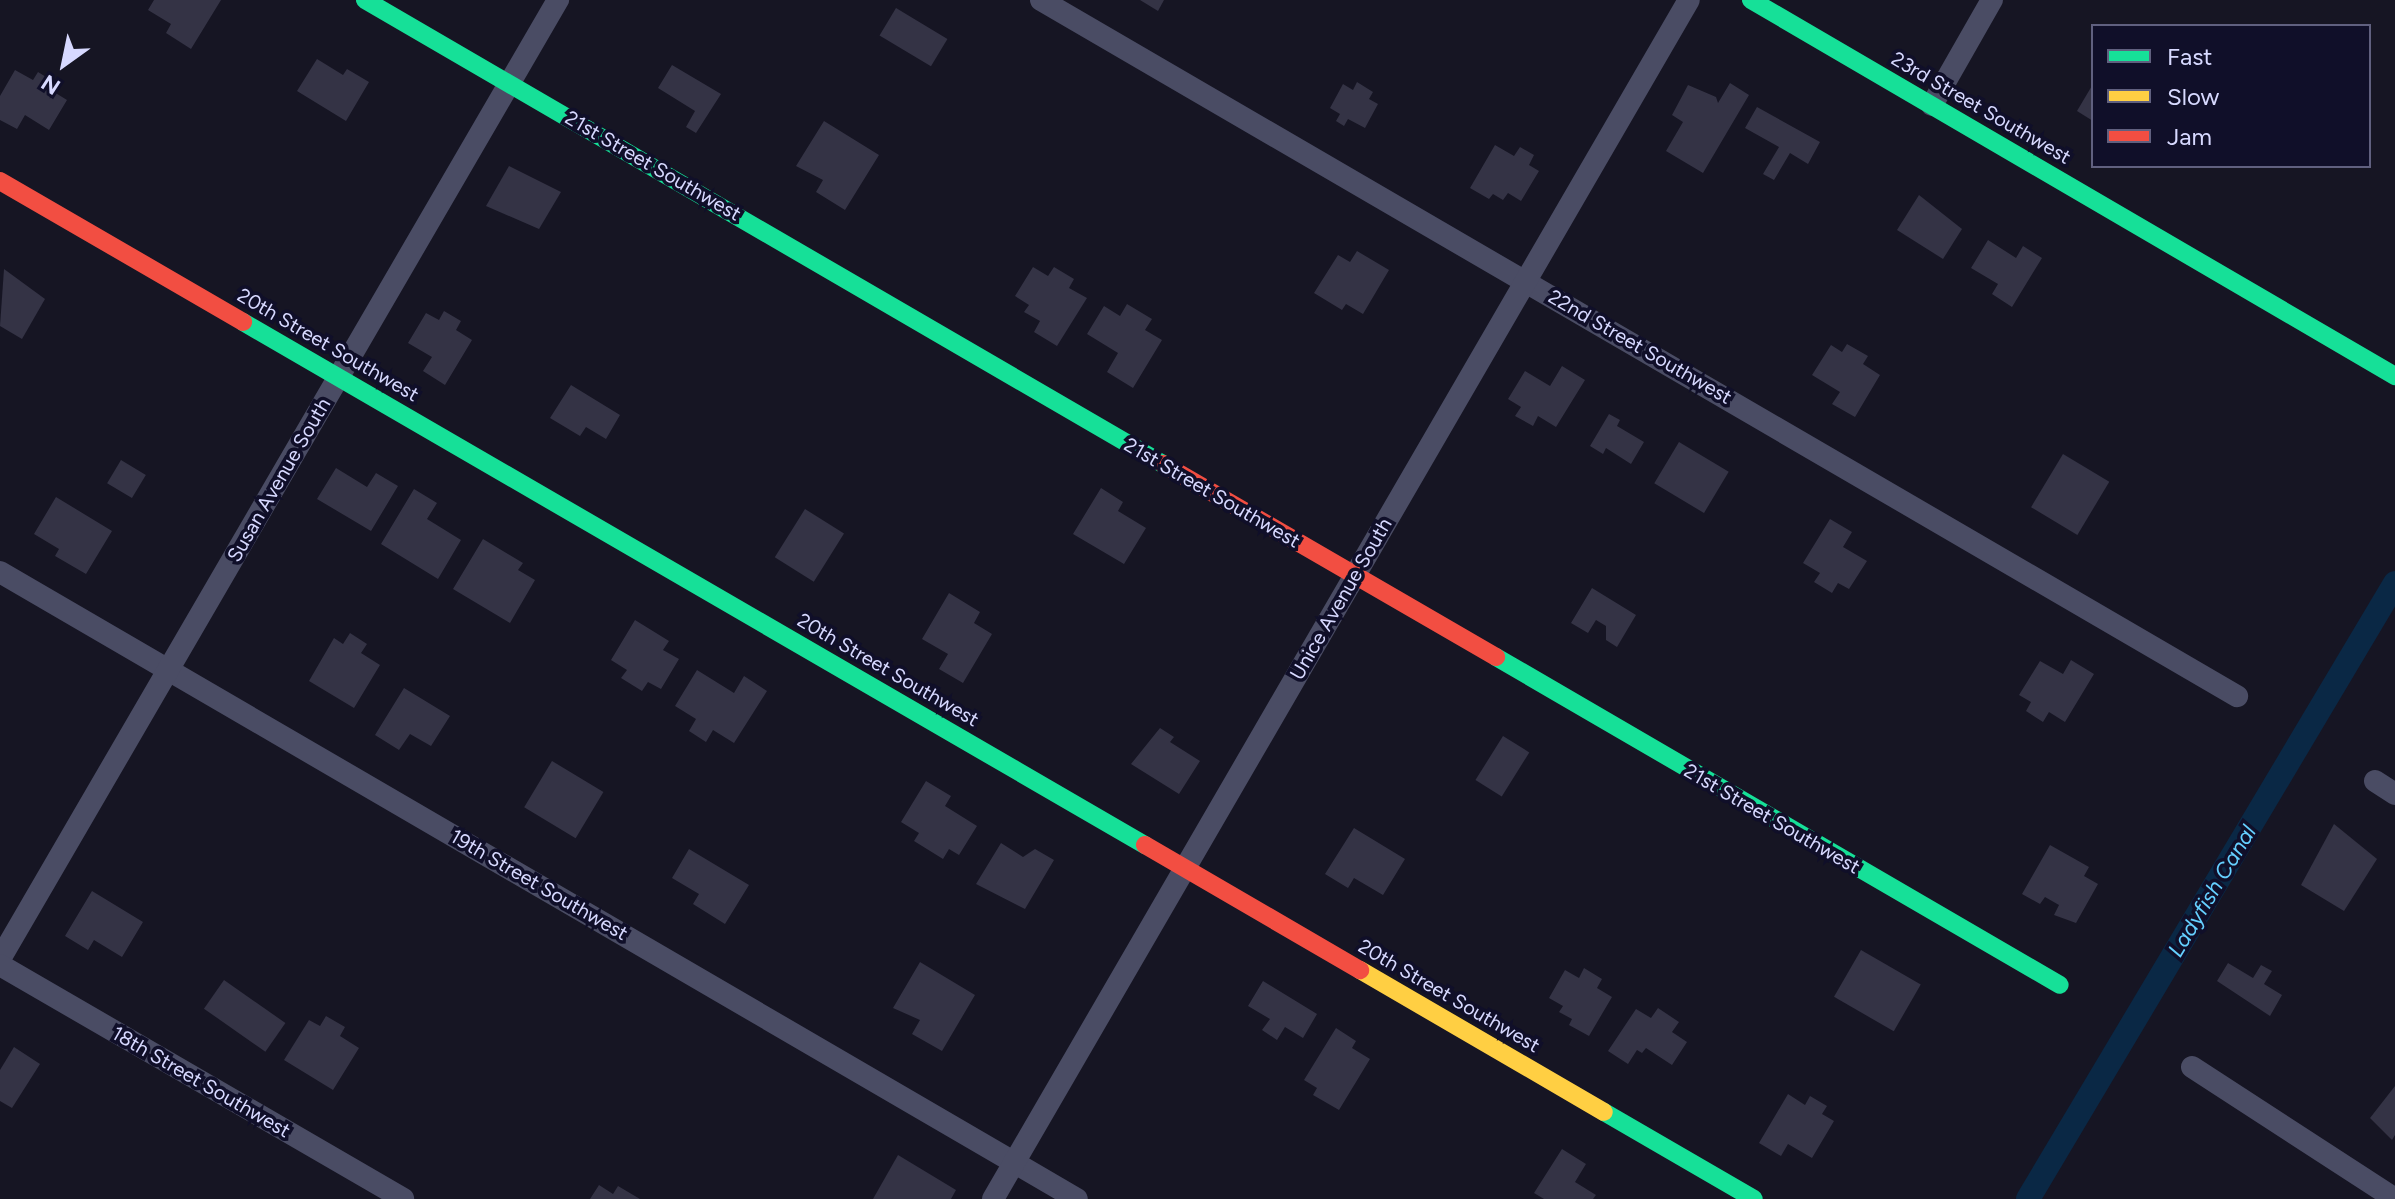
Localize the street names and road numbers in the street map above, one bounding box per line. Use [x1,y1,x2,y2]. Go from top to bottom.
street label: 23rd Street Southwest [1887,47,2075,169]
street label: 21st Street Southwest [561,106,745,226]
street label: 20th Street Southwest [233,283,423,407]
street label: 22nd Street Southwest [1544,285,1736,409]
street label: Susan Avenue South [222,394,336,566]
street label: 21st Street Southwest [1120,433,1304,553]
street label: Unice Avenue South [1285,514,1397,684]
street label: 20th Street Southwest [793,608,983,732]
street label: 21st Street Southwest [1680,759,1864,879]
street label: 19th Street Southwest [446,824,632,946]
street label: 20th Street Southwest [1354,934,1544,1058]
street label: 18th Street Southwest [108,1021,294,1143]

